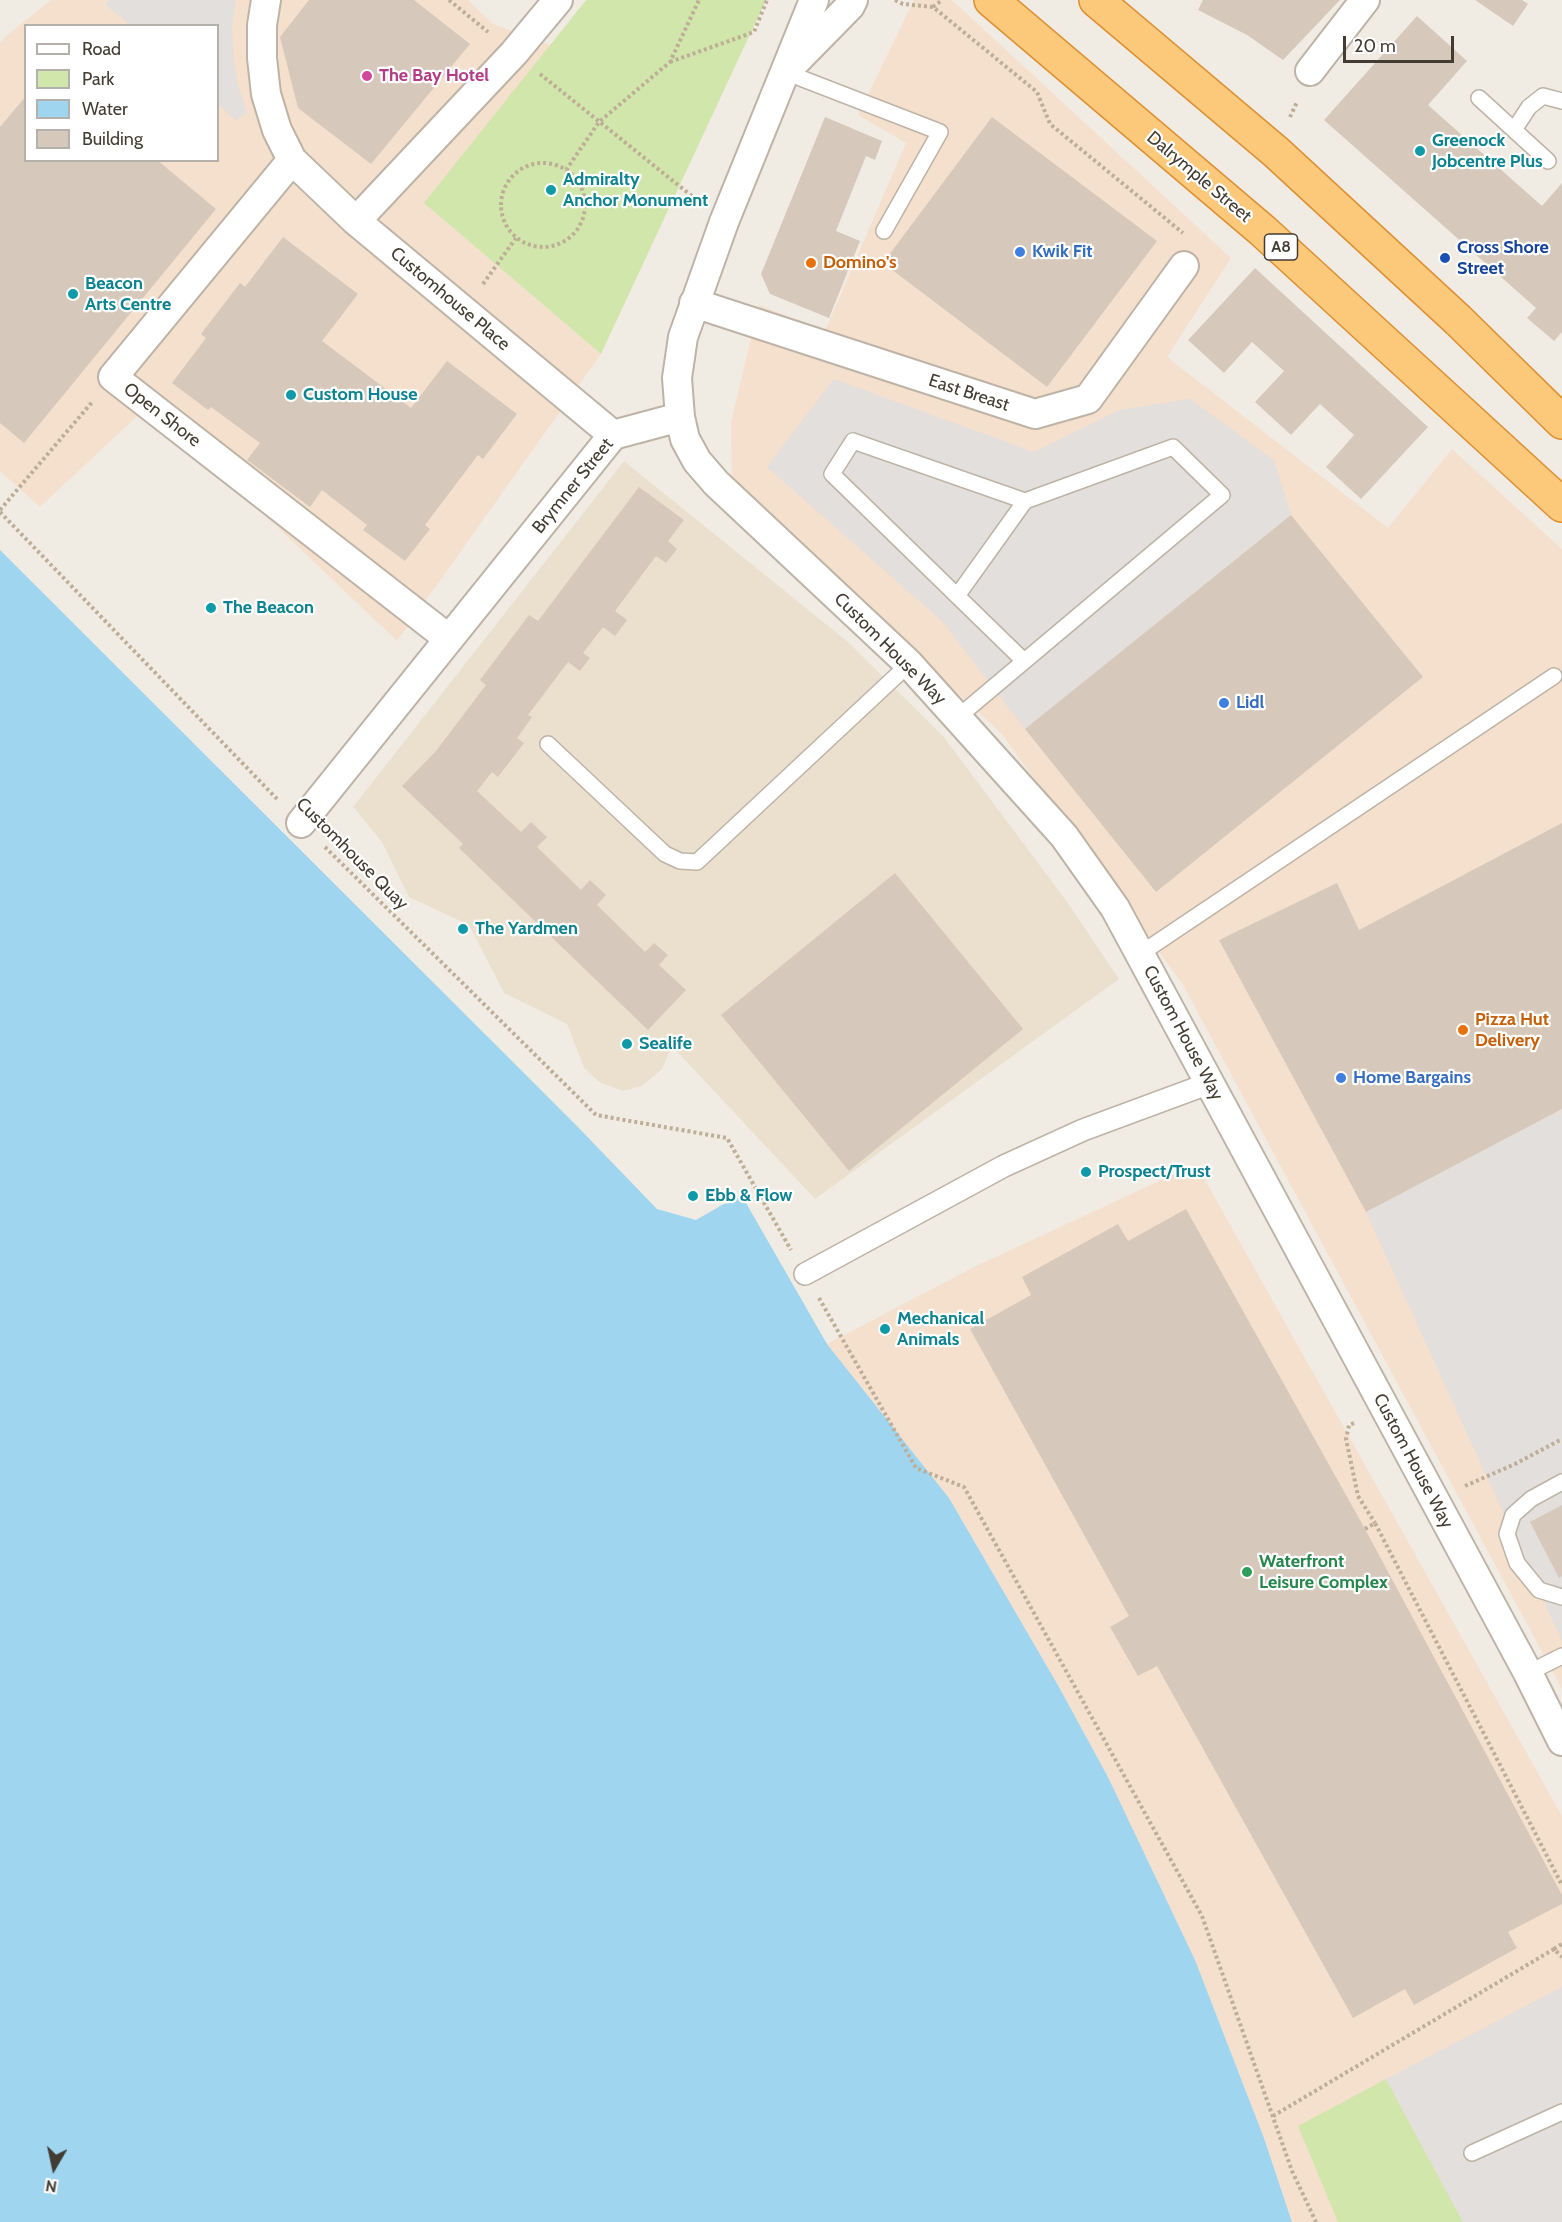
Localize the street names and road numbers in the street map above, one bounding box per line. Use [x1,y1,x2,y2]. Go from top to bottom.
street label: Dalrymple Street [1142,127,1256,227]
road number: A8 [1264,234,1298,260]
street label: Customhouse Place [386,243,514,355]
street label: East Breast [926,370,1012,416]
street label: Open Shore [119,378,205,452]
street label: Brymner Street [528,434,618,538]
street label: Custom House Way [829,588,951,710]
street label: Customhouse Quay [291,793,413,915]
street label: Custom House Way [1138,962,1228,1104]
street label: Custom House Way [1368,1390,1458,1532]

